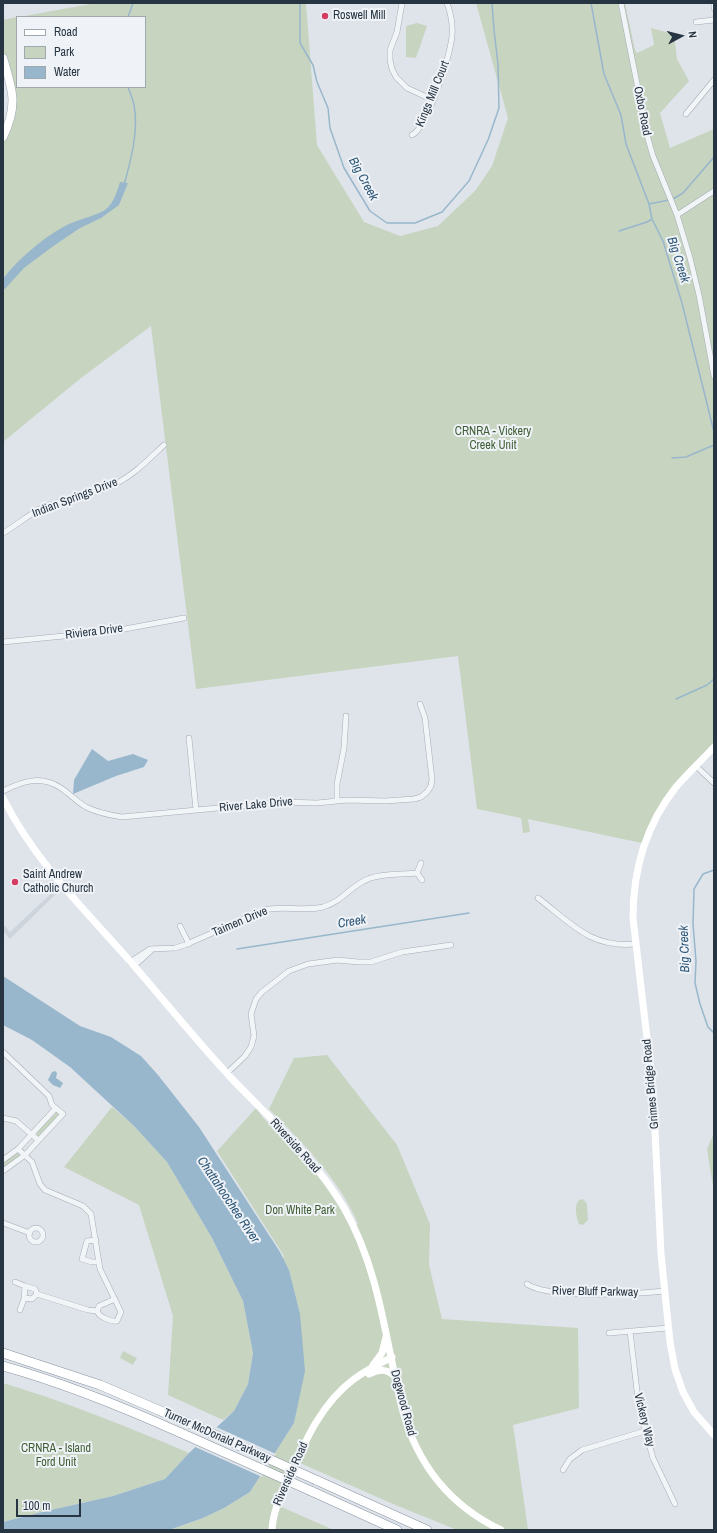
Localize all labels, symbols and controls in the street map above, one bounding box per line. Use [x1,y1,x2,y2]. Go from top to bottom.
place label: Roswell Mill [333,9,385,23]
marker: Roswell Mill [320,11,330,21]
legend [16,16,146,88]
north arrow [661,16,701,56]
text: Road [54,24,78,40]
text: N [686,30,700,39]
text: Park [54,44,74,60]
street label: Kings Mill Court [413,59,453,129]
text: Water [54,64,80,80]
street label: Oxbo Road [630,85,654,137]
water label: Big Creek [345,154,381,204]
water label: Big Creek [663,235,693,285]
park label: CRNRA - Vickery Creek Unit [455,425,531,453]
street label: Indian Springs Drive [30,475,120,521]
street label: Riviera Drive [64,621,124,643]
street label: River Lake Drive [219,795,293,815]
place label: Saint Andrew Catholic Church [23,868,94,896]
marker: Saint Andrew Catholic Church [10,877,20,887]
street label: Taimen Drive [210,904,270,940]
water label: Creek [337,912,367,932]
water label: Big Creek [676,925,694,973]
street label: Grimes Bridge Road [640,1038,662,1130]
street label: Riverside Road [267,1116,323,1176]
water label: Chattahoochee River [193,1154,263,1246]
park label: Don White Park [265,1204,335,1218]
street label: River Bluff Parkway [552,1284,638,1300]
street label: Dogwood Road [387,1368,419,1438]
street label: Vickery Way [630,1392,658,1448]
street label: Turner McDonald Parkway [161,1406,273,1466]
street label: Riverside Road [271,1440,311,1508]
park label: CRNRA - Island Ford Unit [21,1442,91,1470]
scale bar [18,1491,83,1517]
text: 100 m [23,1498,50,1514]

